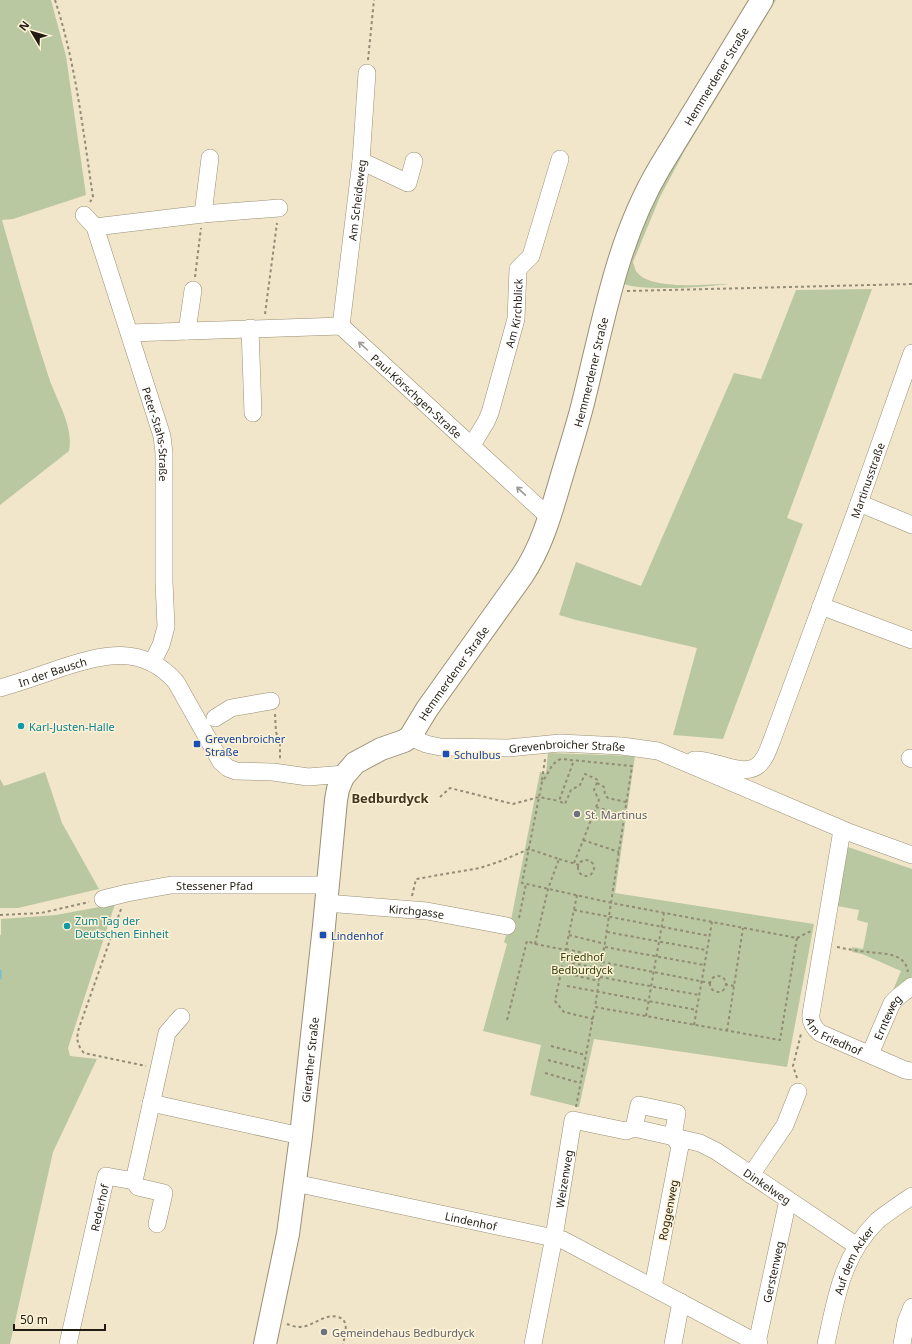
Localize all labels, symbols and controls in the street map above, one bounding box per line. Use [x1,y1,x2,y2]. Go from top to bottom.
north arrow [12,12,52,52]
text: N [15,17,32,34]
street label: Hemmerdener Straße [680,24,751,128]
street label: Am Scheideweg [344,158,369,241]
street label: Am Kirchblick [501,278,525,349]
street label: Hemmerdener Straße [569,315,611,429]
one-way arrow [358,341,368,351]
street label: Paul-Körschgen-Straße [368,350,465,441]
street label: Peter-Stahs-Straße [139,385,172,481]
street label: Martinusstraße [847,440,887,520]
one-way arrow [516,486,526,495]
street label: Hemmerdener Straße [414,623,492,723]
street label: In der Bausch [16,653,88,690]
place label: Karl-Justen-Halle [29,719,115,734]
marker: Karl-Justen-Halle [16,721,26,731]
place label: Grevenbroicher Straße [205,731,286,759]
street label: Grevenbroicher Straße [508,735,626,755]
marker: Grevenbroicher Straße [192,739,202,749]
place label: Schulbus [454,747,501,762]
marker: Schulbus [441,749,451,759]
district label: Bedburdyck [351,789,430,807]
place label: St. Martinus [585,807,647,822]
marker: St. Martinus [572,809,582,819]
street label: Stessener Pfad [176,878,253,893]
street label: Kirchgasse [388,901,446,922]
place label: Zum Tag der Deutschen Einheit [75,913,169,941]
marker: Zum Tag der Deutschen Einheit [62,921,72,931]
place label: Lindenhof [331,928,385,943]
marker: Lindenhof [318,930,328,940]
park label: Friedhof Bedburdyck [551,949,613,977]
street label: Ernteweg [870,991,904,1042]
street label: Gierather Straße [297,1016,321,1103]
street label: Am Friedhof [803,1016,866,1058]
street label: Weizenweg [551,1149,576,1209]
street label: Dinkelweg [741,1164,794,1207]
street label: Roggenweg [655,1178,681,1242]
street label: Rederhof [86,1181,112,1232]
street label: Lindenhof [444,1208,499,1233]
street label: Auf dem Acker [830,1222,877,1296]
street label: Gerstenweg [758,1239,786,1304]
scale bar [14,1306,105,1332]
text: 50 m [20,1311,48,1328]
place label: Gemeindehaus Bedburdyck [332,1325,475,1340]
marker: Gemeindehaus Bedburdyck [319,1327,329,1337]

